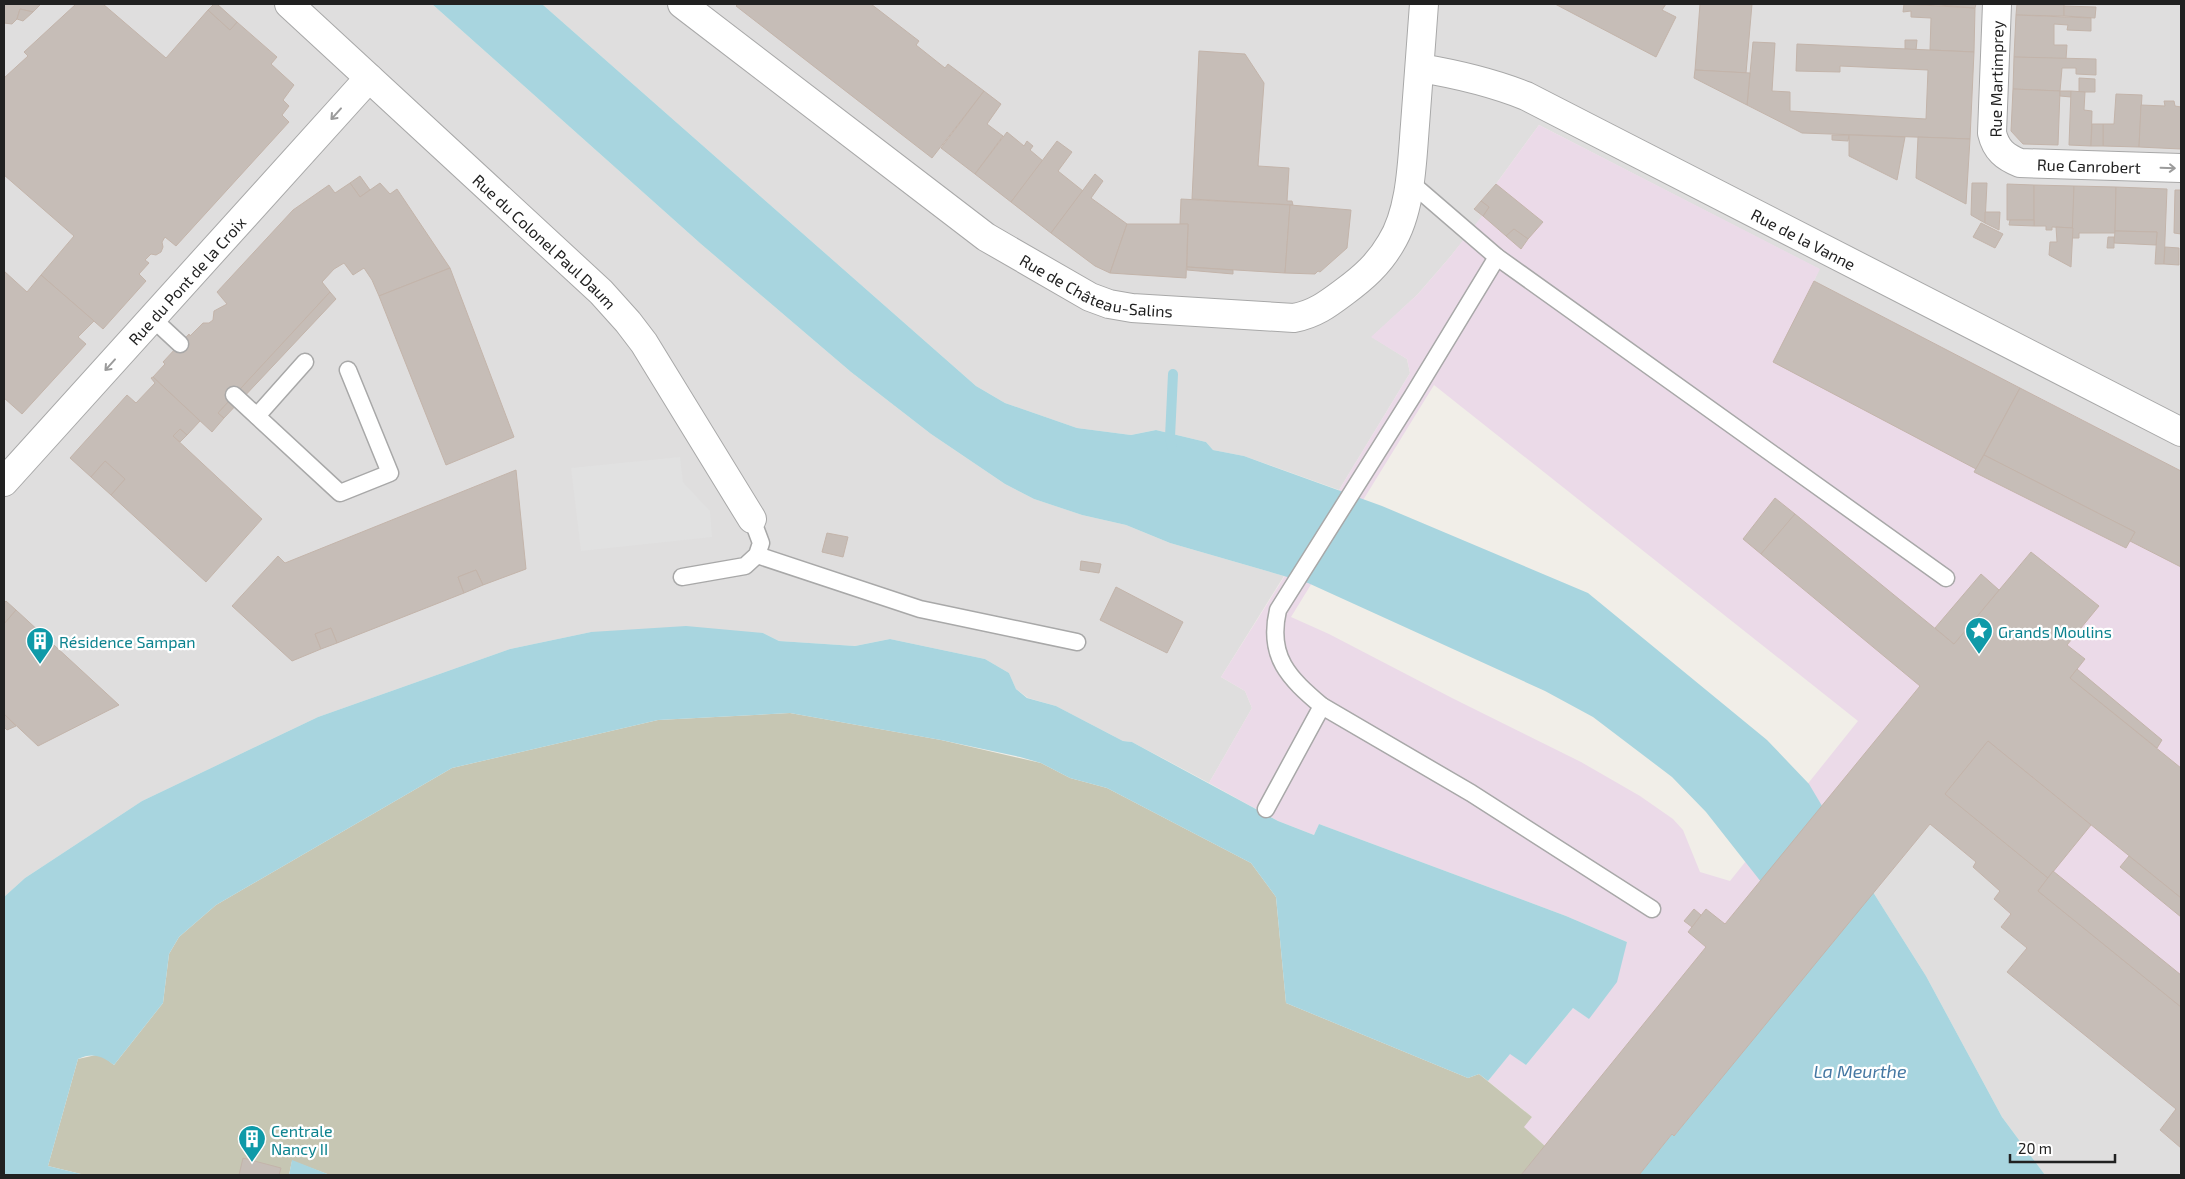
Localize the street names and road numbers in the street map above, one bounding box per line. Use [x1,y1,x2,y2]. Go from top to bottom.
street label: Rue Martimprey [1985,20,2007,138]
street label: Rue Canrobert [2037,154,2141,176]
street label: Rue du Colonel Paul Daum [470,170,621,312]
street label: Rue de la Vanne [1748,204,1859,273]
street label: Rue du Pont de la Croix [124,212,249,348]
street label: Rue de Château-Salins [1017,249,1173,320]

